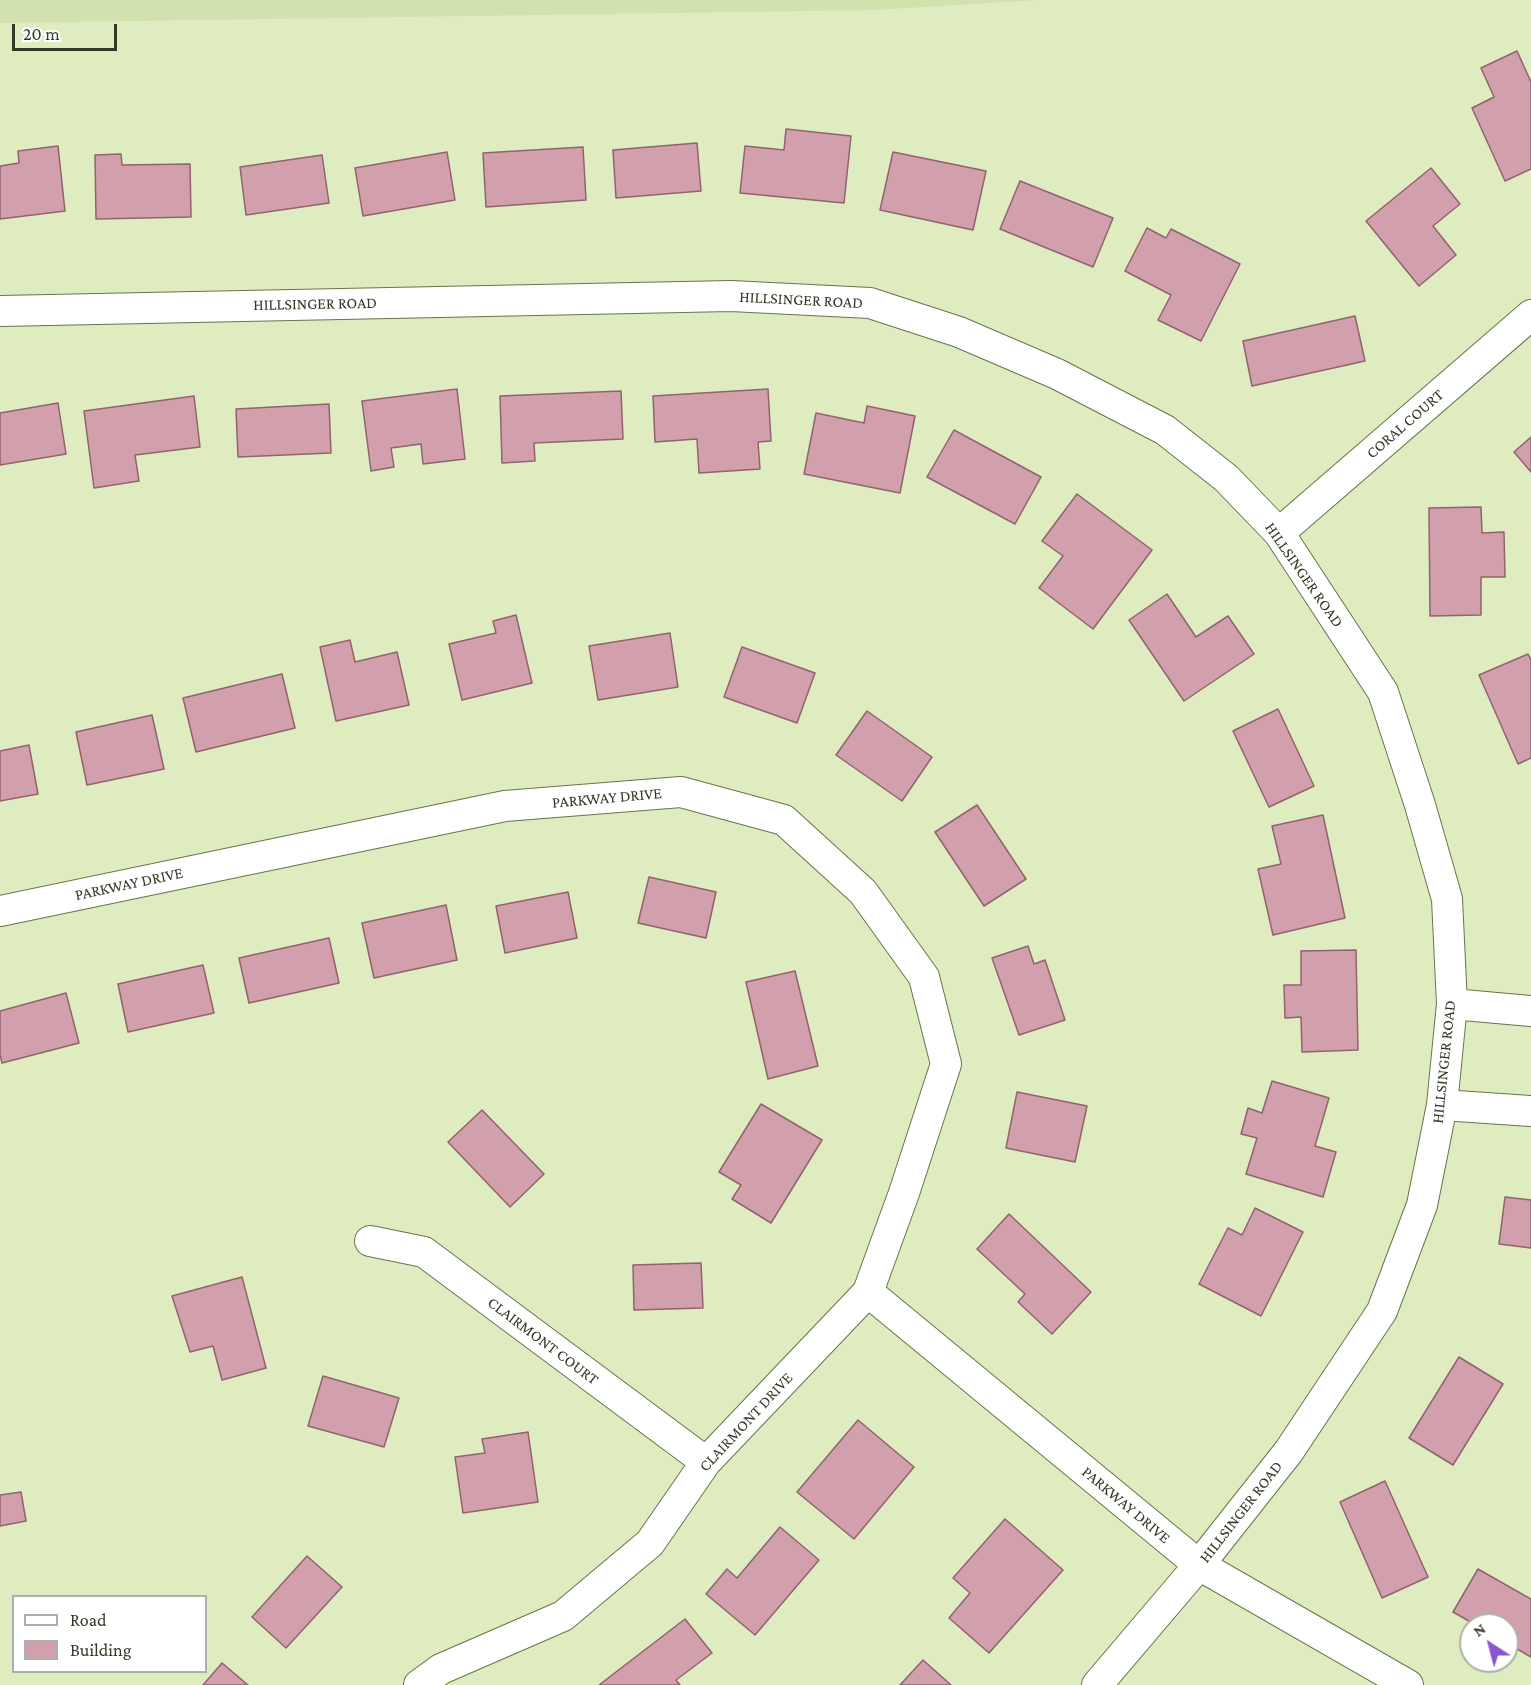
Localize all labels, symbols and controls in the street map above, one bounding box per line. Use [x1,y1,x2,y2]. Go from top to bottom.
scale bar [15,12,120,50]
text: 20 m [23,24,60,44]
street label: HILLSINGER ROAD [739,287,863,313]
street label: HILLSINGER ROAD [253,293,377,315]
street label: CORAL COURT [1362,385,1448,463]
street label: HILLSINGER ROAD [1261,519,1347,631]
street label: PARKWAY DRIVE [551,784,663,812]
street label: PARKWAY DRIVE [73,863,185,905]
street label: HILLSINGER ROAD [1428,999,1460,1125]
street label: CLAIRMONT COURT [484,1293,602,1389]
street label: CLAIRMONT DRIVE [695,1368,797,1476]
street label: HILLSINGER ROAD [1195,1457,1287,1567]
street label: PARKWAY DRIVE [1078,1462,1174,1548]
legend [12,1595,207,1673]
text: Road [70,1610,107,1630]
north arrow [1459,1613,1519,1673]
text: N [1470,1620,1489,1640]
text: Building [70,1640,131,1660]

